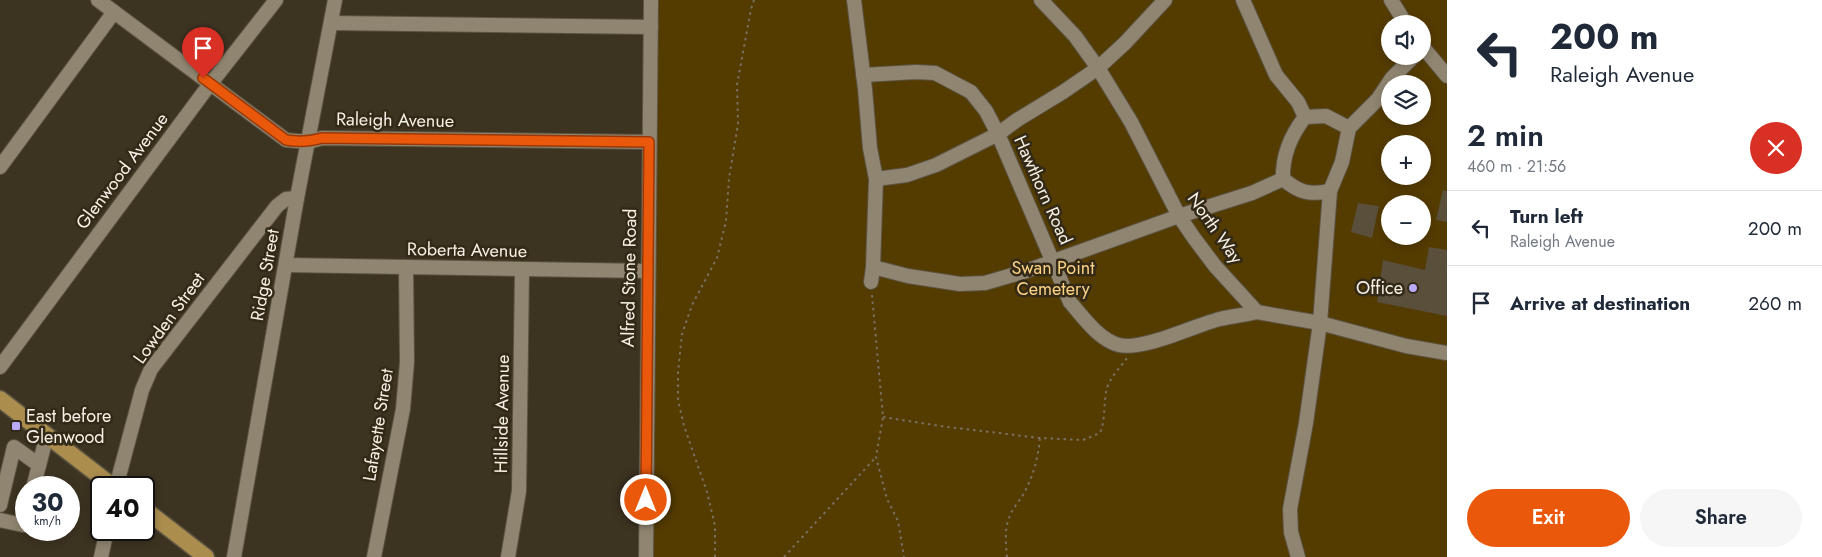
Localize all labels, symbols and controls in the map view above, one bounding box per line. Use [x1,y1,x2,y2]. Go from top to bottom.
text: 200 m [1550,12,1659,62]
map controls [1381,15,1431,245]
button: sound [1381,15,1431,65]
icon: left [1467,20,1532,85]
pin [182,27,224,78]
icon: arrive [189,34,217,62]
text: Raleigh Avenue [1550,58,1694,90]
button: layers [1381,75,1431,125]
street label: Raleigh Avenue [336,106,454,134]
street label: Glenwood Avenue [69,107,175,235]
text: 2 min [1467,114,1544,157]
button: close [1750,122,1802,174]
street label: Hawthorn Road [1007,131,1079,249]
button: + [1381,135,1431,185]
text: 460 m · 21:56 [1467,155,1566,178]
street label: North Way [1181,187,1249,269]
button: − [1381,195,1431,245]
text: Turn left [1510,203,1583,230]
street label: Alfred Stone Road [615,208,643,348]
icon: left [1467,214,1495,242]
text: 200 m [1748,215,1802,242]
street label: Ridge Street [244,226,286,323]
text: Raleigh Avenue [1510,230,1615,253]
street label: Roberta Avenue [407,236,527,264]
park label: Swan Point Cemetery [1011,255,1095,302]
street label: Lowden Street [127,266,211,369]
place label: Office [1356,275,1403,301]
marker: Office [1407,282,1419,294]
icon: arrive [1467,289,1495,317]
text: Arrive at destination [1510,290,1690,317]
text: 260 m [1748,290,1802,317]
street label: Hillside Avenue [488,354,516,474]
street label: Lafayette Street [356,366,400,483]
place label: East before Glenwood [26,403,111,450]
marker: East before Glenwood [10,420,22,432]
position arrow [619,473,671,525]
speed limit sign: 40 [90,476,155,541]
text: 30 [31,484,64,520]
button: Exit [1467,489,1630,547]
button: Share [1640,489,1802,547]
text: km/h [34,512,61,530]

